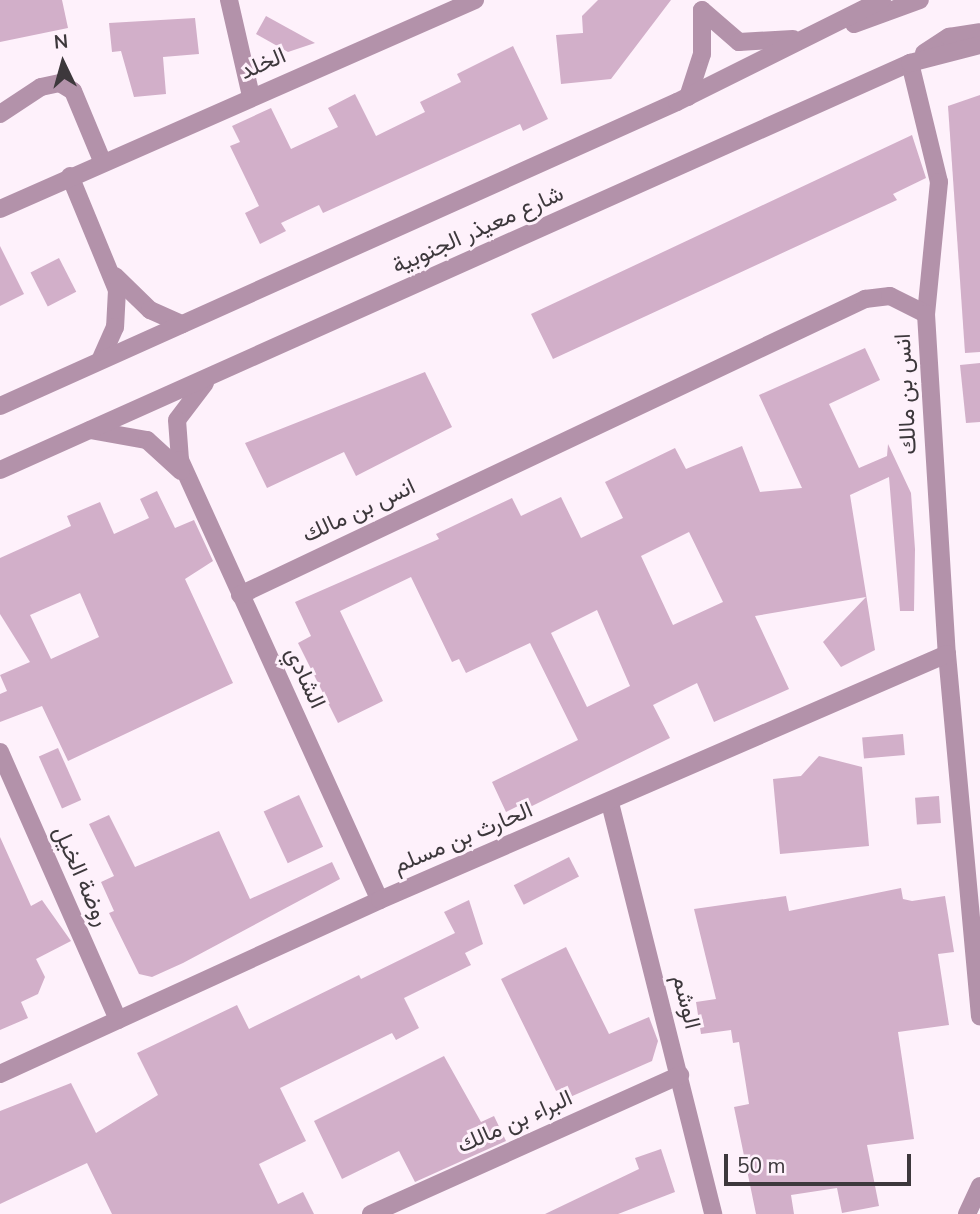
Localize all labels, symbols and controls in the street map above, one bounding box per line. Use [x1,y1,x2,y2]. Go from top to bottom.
north arrow [28,28,98,98]
text: N [53,29,69,56]
street label: الخلد [236,42,290,86]
street label: شارع معيذر الجنوبية [388,180,568,280]
street label: انس بن مالك [889,333,923,455]
street label: انس بن مالك [298,473,420,549]
street label: الشادي [279,643,331,713]
street label: الحارث بن مسلم [389,796,537,880]
street label: روضة الخيل [47,822,115,930]
street label: الوشم [666,972,706,1032]
street label: البراء بن مالك [453,1084,577,1160]
scale bar [728,1140,915,1184]
text: 50 m [737,1152,786,1180]

